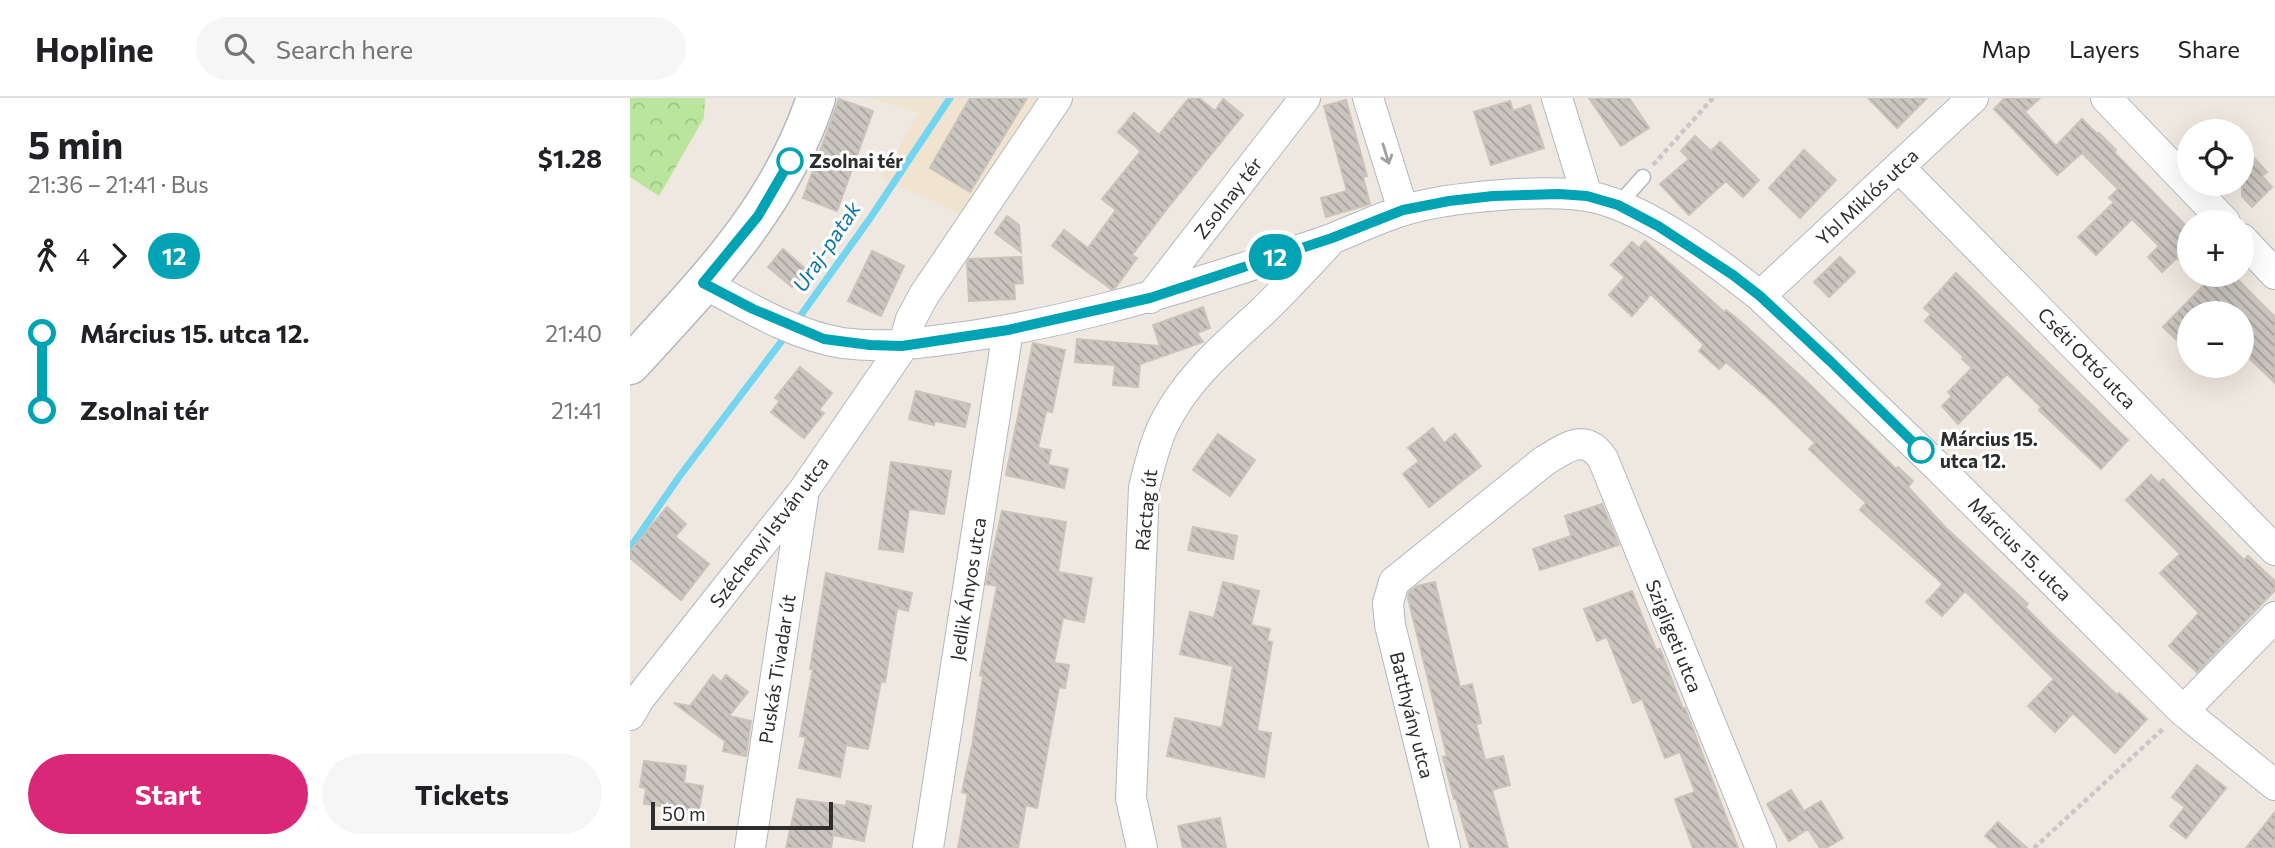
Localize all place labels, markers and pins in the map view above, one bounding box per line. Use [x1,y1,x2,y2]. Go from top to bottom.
marker: Zsolnai tér [777,148,803,174]
place label: Zsolnai tér [809,149,903,172]
place label: Március 15. utca 12. [1940,427,2038,472]
marker: Március 15. utca 12. [1908,437,1934,463]

